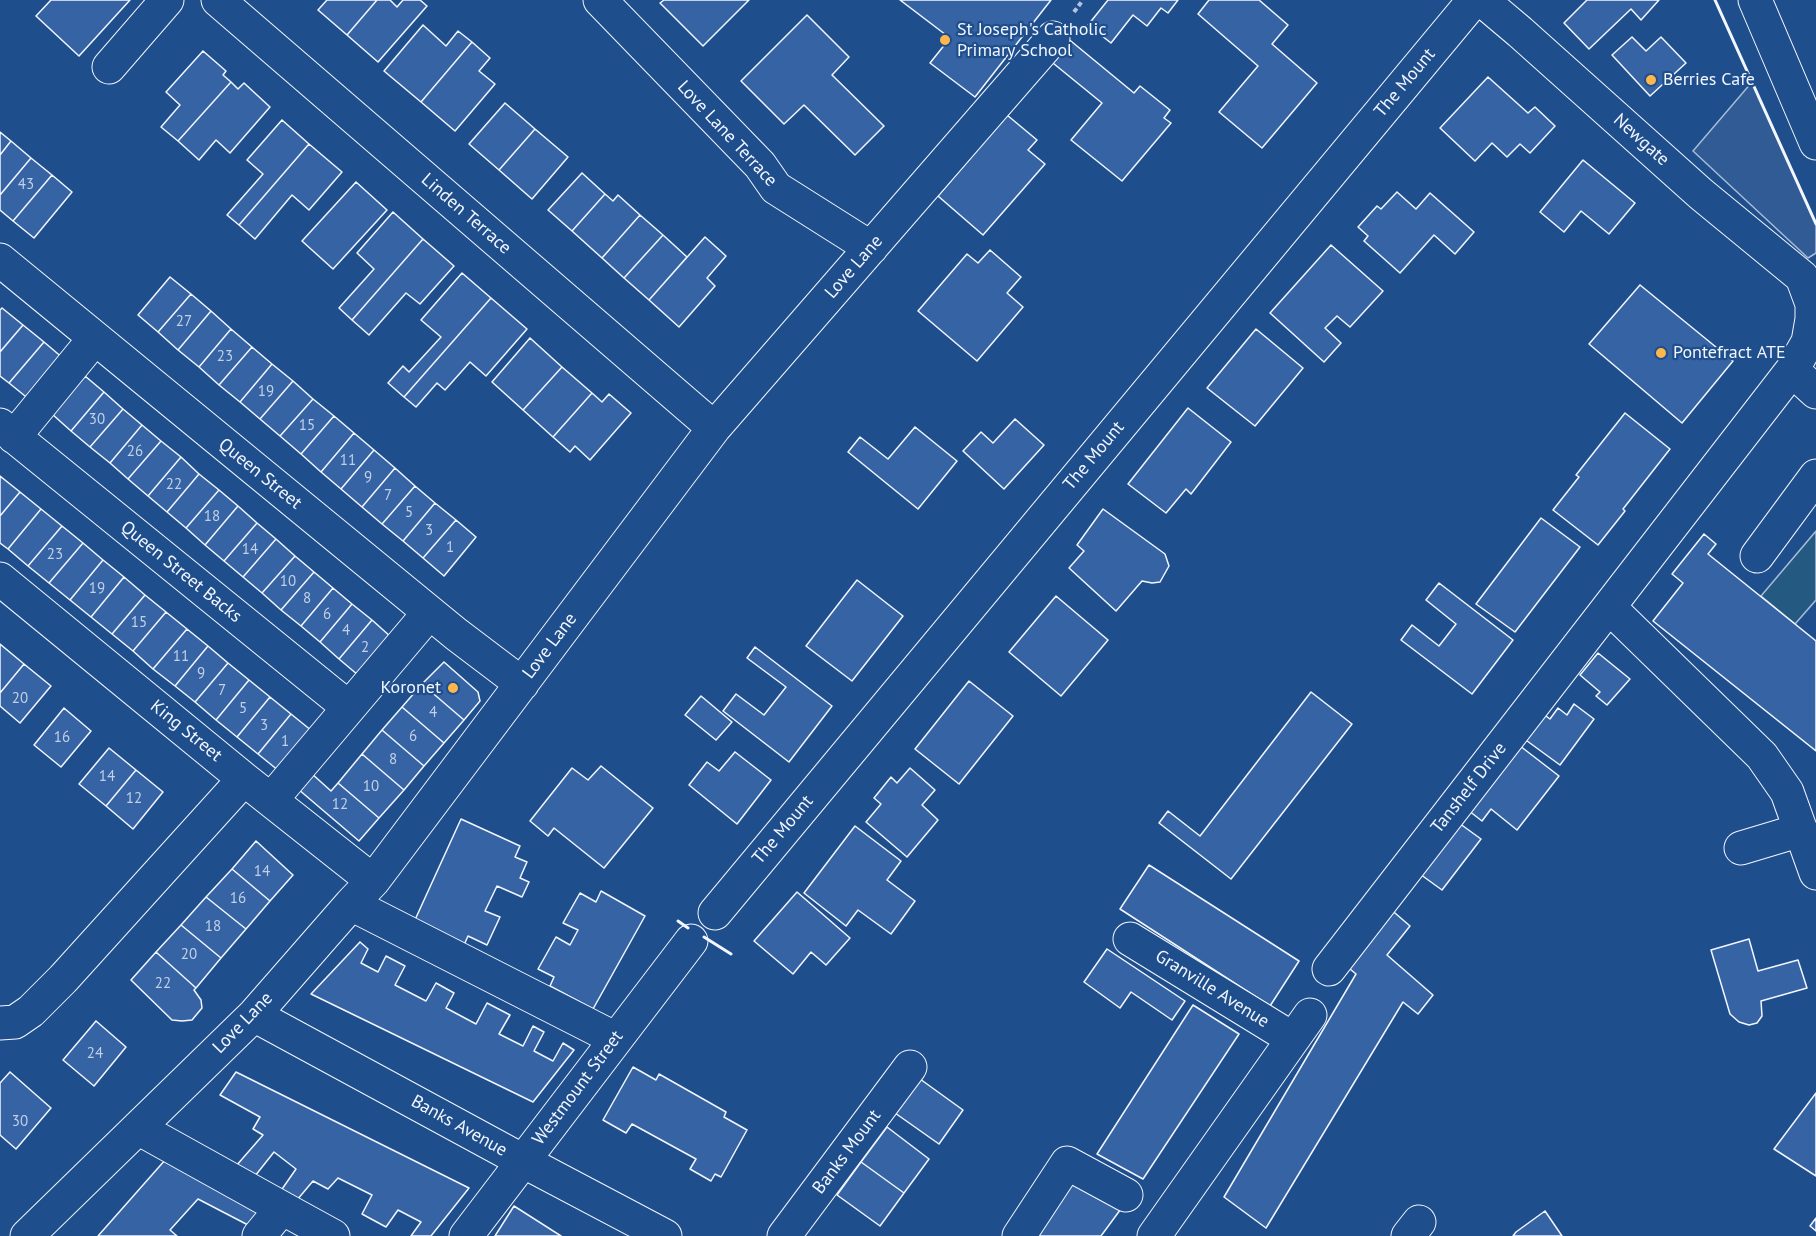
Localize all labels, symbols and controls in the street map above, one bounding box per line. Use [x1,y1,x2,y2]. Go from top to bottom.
place label: St Joseph's Catholic Primary School [957,19,1107,62]
marker: St Joseph's Catholic Primary School [938,33,952,47]
street label: The Mount [1370,44,1440,122]
place label: Berries Cafe [1663,69,1755,91]
marker: Berries Cafe [1644,73,1658,87]
street label: Love Lane Terrace [673,77,781,191]
street label: Newgate [1609,109,1673,171]
street label: Linden Terrace [417,169,515,259]
house number: 43 [18,176,34,194]
street label: Love Lane [821,231,887,303]
house number: 27 [176,313,192,331]
place label: Pontefract ATE [1673,342,1786,364]
marker: Pontefract ATE [1654,346,1668,360]
house number: 23 [217,348,233,366]
house number: 19 [258,383,274,401]
house number: 30 [89,411,105,429]
house number: 15 [299,417,315,435]
street label: The Mount [1059,417,1129,495]
street label: Queen Street [214,434,306,514]
house number: 26 [127,443,143,461]
house number: 11 [340,452,356,470]
house number: 9 [364,469,372,487]
house number: 22 [166,476,182,494]
house number: 7 [384,487,392,505]
house number: 5 [405,504,413,522]
house number: 18 [204,508,220,526]
street label: Queen Street Backs [116,517,246,627]
house number: 3 [425,522,433,540]
house number: 1 [446,539,454,557]
house number: 14 [242,541,258,559]
house number: 23 [47,546,63,564]
house number: 10 [280,573,296,591]
house number: 19 [89,580,105,598]
house number: 8 [303,590,311,608]
house number: 6 [323,606,331,624]
street label: Love Lane [518,609,582,683]
house number: 15 [131,614,147,632]
house number: 4 [342,622,350,640]
house number: 2 [361,639,369,657]
house number: 11 [173,648,189,666]
house number: 9 [197,665,205,683]
place label: Koronet [380,677,441,699]
marker: Koronet [446,681,460,695]
house number: 7 [218,682,226,700]
house number: 20 [12,690,28,708]
street label: King Street [146,696,226,766]
house number: 5 [239,700,247,718]
house number: 4 [429,704,437,722]
house number: 3 [260,717,268,735]
house number: 6 [409,728,417,746]
house number: 16 [54,729,70,747]
house number: 1 [281,733,289,751]
street label: Tanshelf Drive [1427,738,1511,838]
house number: 8 [389,751,397,769]
house number: 14 [99,768,115,786]
house number: 10 [363,778,379,796]
house number: 12 [126,790,142,808]
street label: The Mount [748,791,818,869]
house number: 12 [332,796,348,814]
house number: 14 [254,863,270,881]
house number: 16 [230,890,246,908]
house number: 18 [205,918,221,936]
street label: Granville Avenue [1151,945,1273,1033]
house number: 20 [181,946,197,964]
house number: 22 [155,975,171,993]
street label: Love Lane [208,988,278,1058]
street label: Westmount Street [528,1027,628,1149]
house number: 24 [87,1045,103,1063]
street label: Banks Avenue [407,1091,511,1161]
street label: Banks Mount [808,1106,886,1198]
house number: 30 [12,1113,28,1131]

